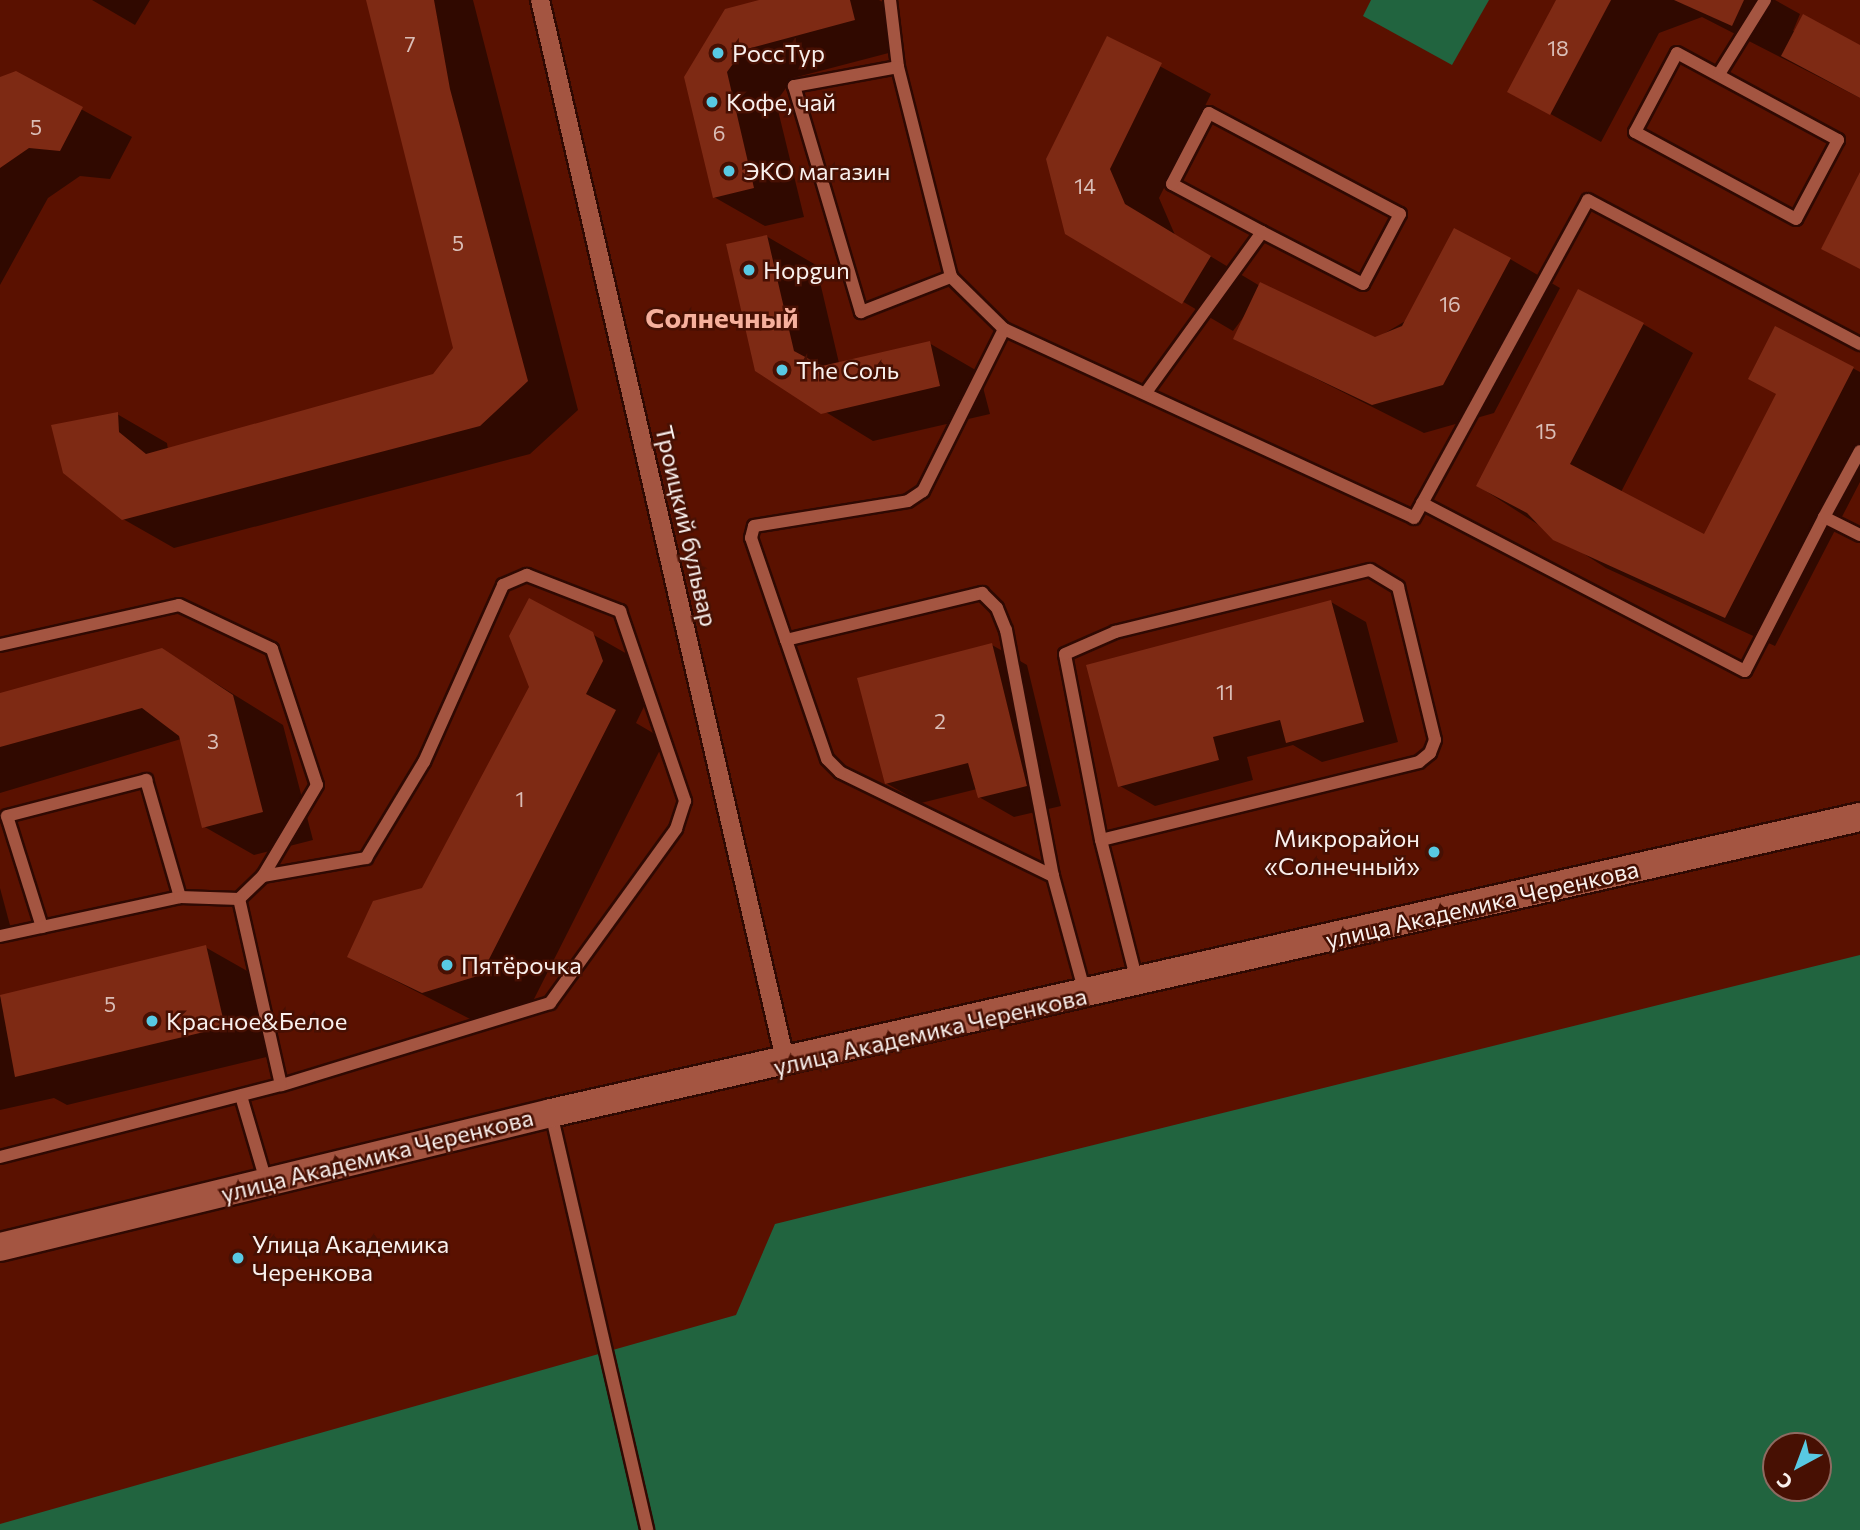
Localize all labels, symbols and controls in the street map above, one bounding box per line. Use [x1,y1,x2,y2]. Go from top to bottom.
house number: 7 [404,31,416,57]
house number: 18 [1547,35,1569,61]
place label: РоссТур [732,39,825,67]
marker: РоссТур [710,45,726,61]
place label: Кофе, чай [726,88,836,116]
marker: Кофе, чай [704,94,720,110]
house number: 5 [30,114,42,140]
house number: 6 [713,120,725,146]
place label: ЭКО магазин [743,157,891,185]
marker: ЭКО магазин [721,163,737,179]
house number: 14 [1074,173,1096,199]
house number: 5 [452,230,464,256]
place label: Hopgun [763,256,850,284]
marker: Hopgun [741,262,757,278]
house number: 16 [1439,291,1461,317]
district label: Солнечный [645,300,799,334]
place label: The Соль [796,356,899,384]
marker: The Соль [774,362,790,378]
house number: 15 [1535,418,1557,444]
street label: Троицкий бульвар [650,423,724,629]
house number: 11 [1216,679,1234,705]
house number: 2 [934,708,946,734]
house number: 3 [207,728,219,754]
house number: 1 [516,786,524,812]
place label: Микрорайон «Солнечный» [1264,824,1420,880]
marker: Микрорайон «Солнечный» [1426,844,1442,860]
street label: улица Академика Черенкова [1323,854,1641,954]
place label: Пятёрочка [461,951,582,979]
marker: Пятёрочка [439,957,455,973]
street label: улица Академика Черенкова [771,981,1089,1081]
house number: 5 [104,991,116,1017]
place label: Красное&Белое [166,1007,347,1035]
marker: Красное&Белое [144,1013,160,1029]
street label: улица Академика Черенкова [218,1102,536,1208]
place label: Улица Академика Черенкова [252,1230,449,1286]
marker: Улица Академика Черенкова [230,1250,246,1266]
north arrow [1762,1432,1832,1502]
text: С [1772,1469,1797,1495]

